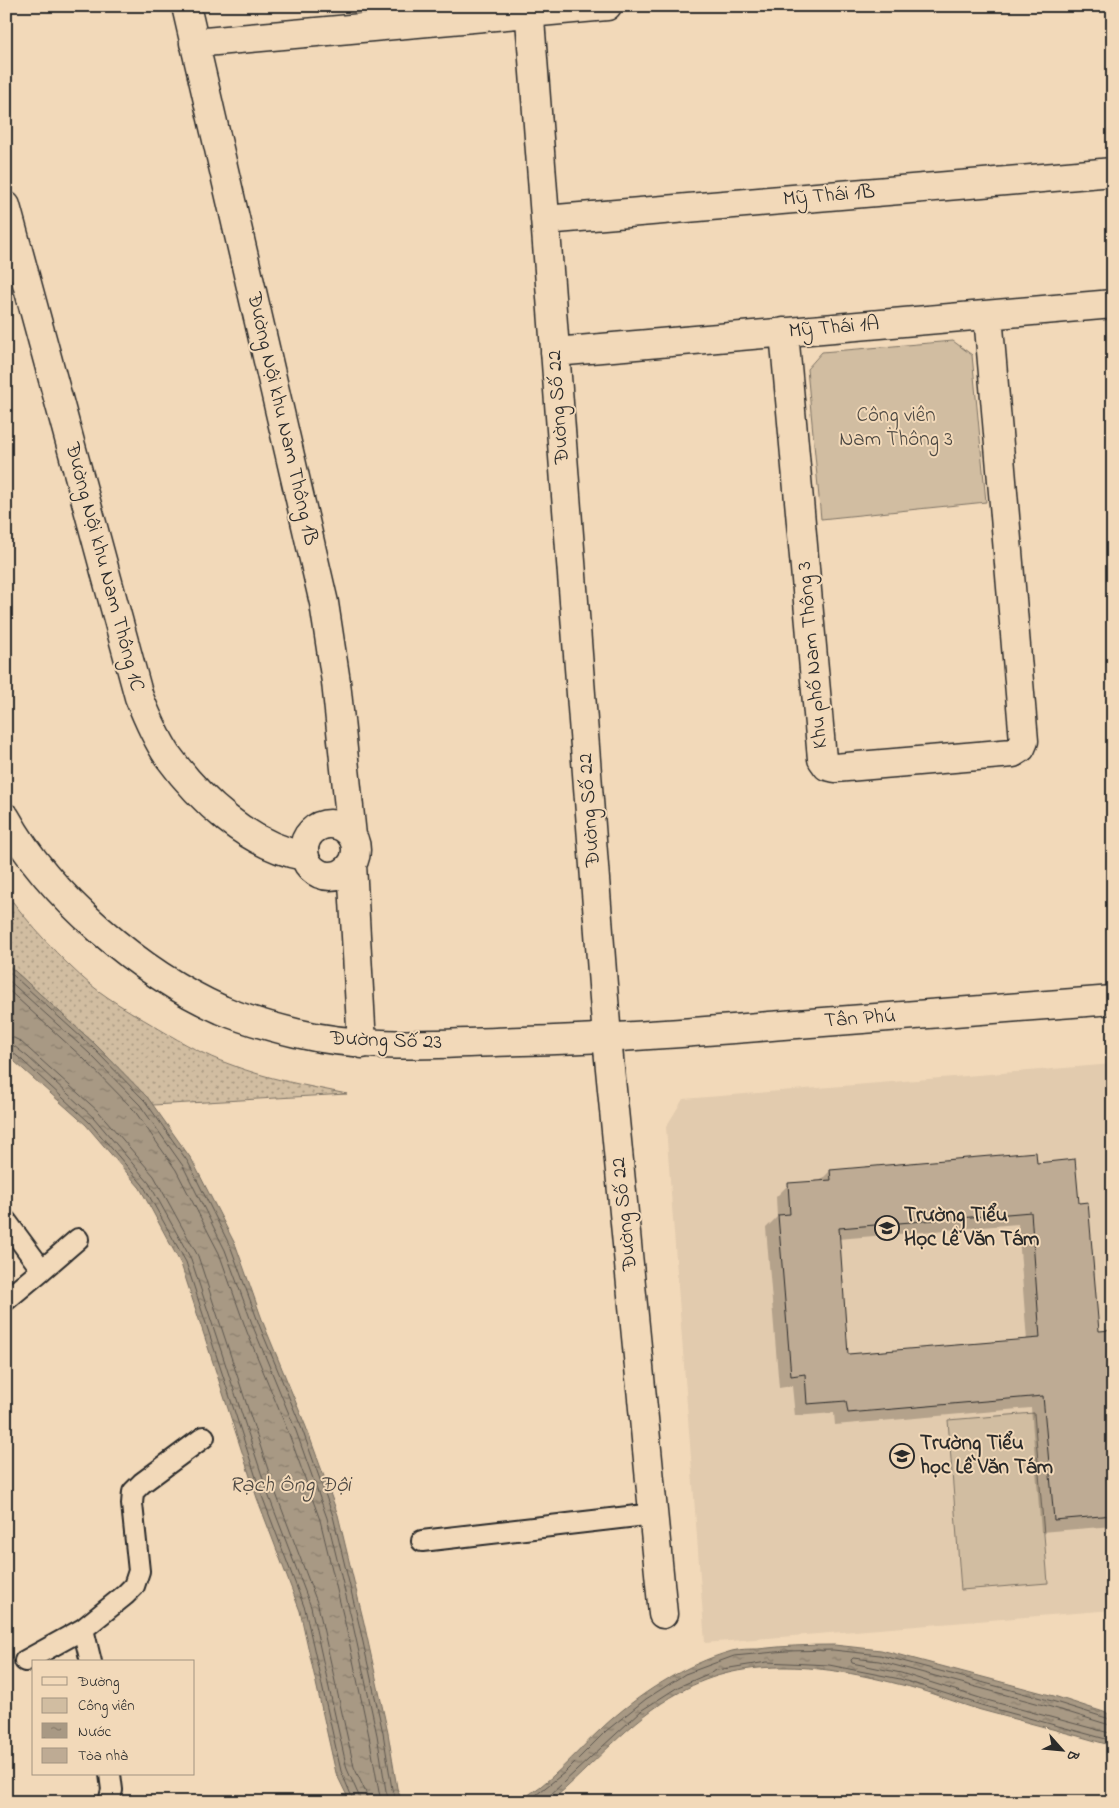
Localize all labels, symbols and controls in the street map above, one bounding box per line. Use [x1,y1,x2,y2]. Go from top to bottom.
street label: Mỹ Thái 1B [782,177,876,217]
street label: Đường Nội khu Nam Thông 1B [236,288,326,549]
street label: Mỹ Thái 1A [787,309,881,349]
street label: Đường Số 22 [540,349,580,466]
park label: Công viên Nam Thông 3 [839,401,953,457]
street label: Đường Nội khu Nam Thông 1C [54,438,152,695]
street label: Khu phố Nam Thông 3 [790,560,838,750]
street label: Đường Số 22 [571,752,611,869]
street label: Tân Phú [823,1002,897,1036]
street label: Đường Số 23 [328,1024,443,1060]
street label: Đường Số 22 [604,1156,648,1273]
place label: Trường Tiểu Học Lê Văn Tám [904,1201,1039,1255]
school or university icon: Trường Tiểu Học Lê Văn Tám [874,1215,900,1241]
place label: Trường Tiểu học Lê Văn Tám [920,1429,1053,1483]
school or university icon: Trường Tiểu học Lê Văn Tám [889,1443,915,1469]
water label: Rạch Ông Đội [229,1470,353,1502]
legend [32,1660,195,1776]
text: Đường [77,1671,120,1694]
text: Công viên [78,1695,135,1718]
text: Nước [78,1721,111,1743]
north arrow [1036,1726,1086,1776]
text: Tòa nhà [78,1745,128,1767]
text: B [1060,1745,1084,1765]

